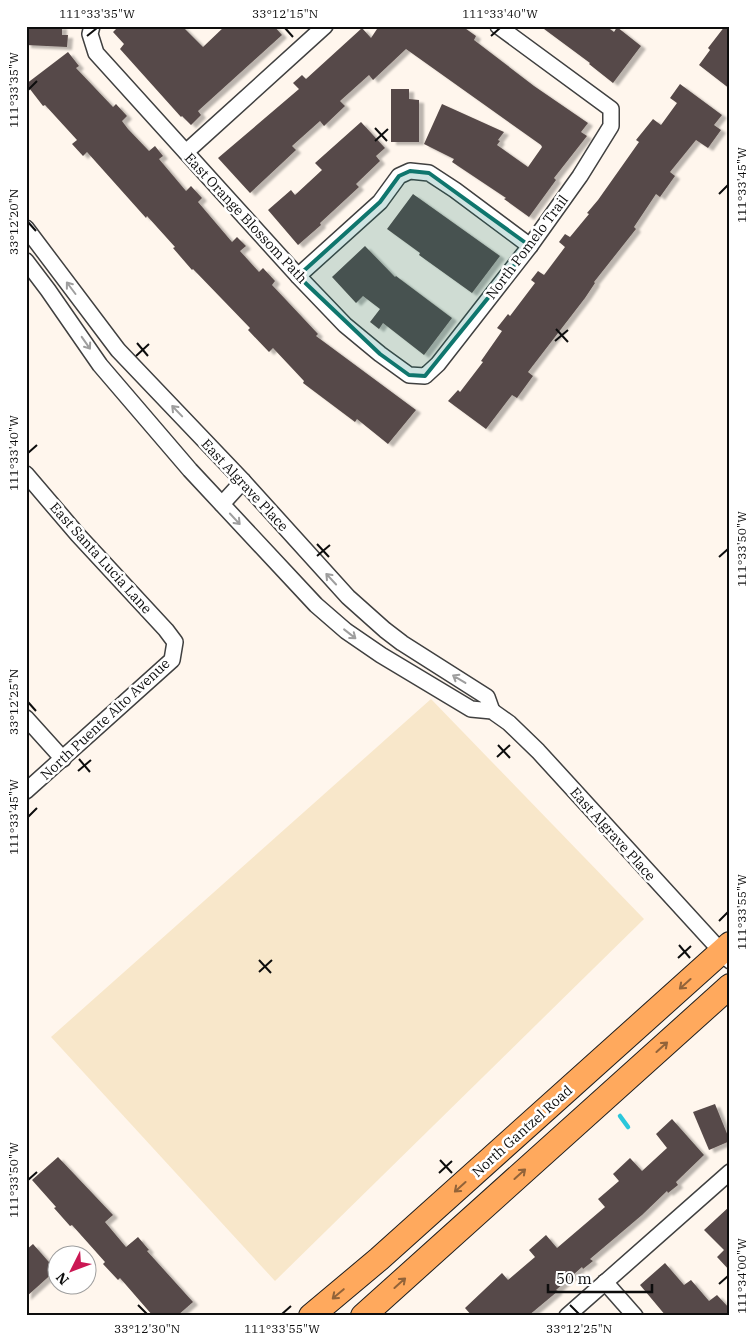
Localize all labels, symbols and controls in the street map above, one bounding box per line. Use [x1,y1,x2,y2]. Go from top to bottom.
text: 111°33'35"W [59,6,135,21]
text: 33°12'15"N [252,6,318,21]
text: 111°33'40"W [462,6,538,21]
text: 111°33'35"W [6,52,21,128]
text: 111°33'45"W [734,147,749,223]
street label: East Orange Blossom Path [181,149,311,287]
text: 33°12'20"N [6,189,21,255]
street label: North Pomelo Trail [482,191,572,303]
one-way arrow [66,282,77,295]
one-way arrow [81,336,91,350]
one-way arrow [171,406,183,418]
text: 111°33'40"W [6,415,21,491]
street label: East Algrave Place [198,435,292,535]
street label: East Santa Lucia Lane [46,498,156,618]
text: 111°33'50"W [734,511,749,587]
one-way arrow [229,513,241,525]
one-way arrow [325,573,337,586]
one-way arrow [343,628,356,639]
street label: North Puente Alto Avenue [37,654,173,784]
text: 33°12'25"N [6,669,21,735]
one-way arrow [452,673,466,683]
text: 111°33'45"W [6,779,21,855]
street label: East Algrave Place [566,783,660,885]
text: 111°33'55"W [734,874,749,950]
one-way arrow [678,979,691,990]
one-way arrow [656,1041,669,1053]
street label: North Gantzel Road [468,1081,576,1181]
text: 111°33'50"W [6,1142,21,1218]
one-way arrow [514,1169,527,1180]
one-way arrow [454,1181,467,1192]
text: 111°34'00"W [734,1238,749,1314]
north arrow [48,1244,98,1294]
scale bar [548,1262,652,1294]
text: N [52,1269,73,1289]
text: 50 m [556,1269,592,1288]
one-way arrow [393,1277,406,1289]
one-way arrow [331,1288,344,1299]
text: 33°12'30"N [114,1321,180,1336]
text: 111°33'55"W [244,1321,320,1336]
text: 33°12'25"N [546,1321,612,1336]

